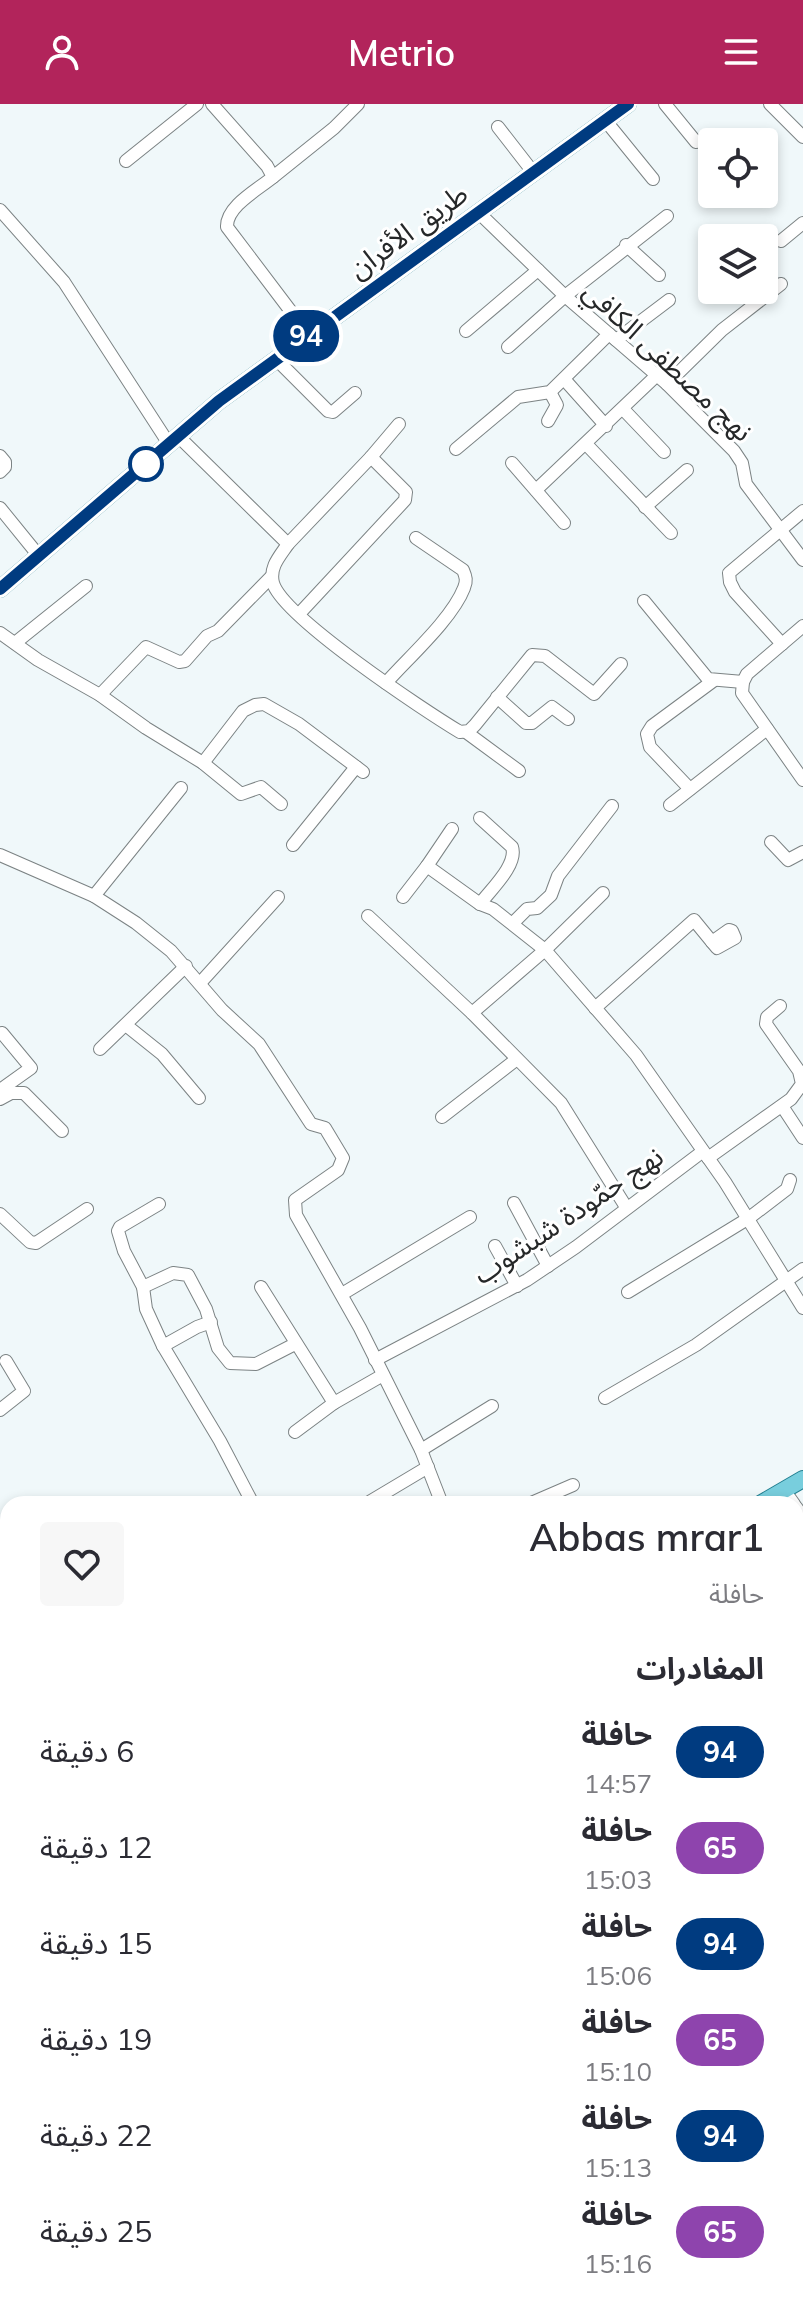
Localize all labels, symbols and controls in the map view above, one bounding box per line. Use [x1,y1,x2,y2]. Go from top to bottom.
icon: person [40,30,84,74]
text: Metrio [348,30,455,75]
icon: menu [719,30,763,74]
map controls [698,128,778,304]
button: locate [698,128,778,208]
street label: طريق الأفران [341,176,475,286]
button: layers [698,224,778,304]
street label: نهج مصطفى الكافي [573,273,761,452]
line badge: 94 [270,310,342,362]
text: 94 [289,318,323,353]
unlabelled marker [129,447,163,481]
street label: نهج حمّودة شبشوب [466,1138,672,1294]
text: Abbas mrar1 [529,1513,764,1561]
button: heart [40,1522,124,1606]
text: حافلة [709,1577,764,1610]
text: المغادرات [636,1649,764,1687]
text: حافلة [581,1715,652,1753]
text: 6 دقيقة [40,1732,134,1770]
text: 94 [703,1734,737,1769]
text: 14:57 [584,1767,652,1800]
text: حافلة [581,1811,652,1849]
text: 12 دقيقة [40,1828,152,1866]
text: 65 [703,1830,737,1865]
text: 15:03 [584,1863,652,1896]
text: حافلة [581,1907,652,1945]
text: 15 دقيقة [40,1924,152,1962]
text: 94 [703,1926,737,1961]
text: 15:06 [584,1959,652,1992]
text: حافلة [581,2003,652,2041]
text: 19 دقيقة [40,2020,152,2058]
text: 65 [703,2022,737,2057]
text: 15:10 [584,2055,652,2088]
text: حافلة [581,2099,652,2137]
text: 22 دقيقة [40,2116,152,2154]
text: 94 [703,2118,737,2153]
text: 15:13 [584,2151,652,2184]
text: حافلة [581,2195,652,2233]
text: 25 دقيقة [40,2212,152,2250]
text: 65 [703,2214,737,2249]
text: 15:16 [584,2247,652,2280]

